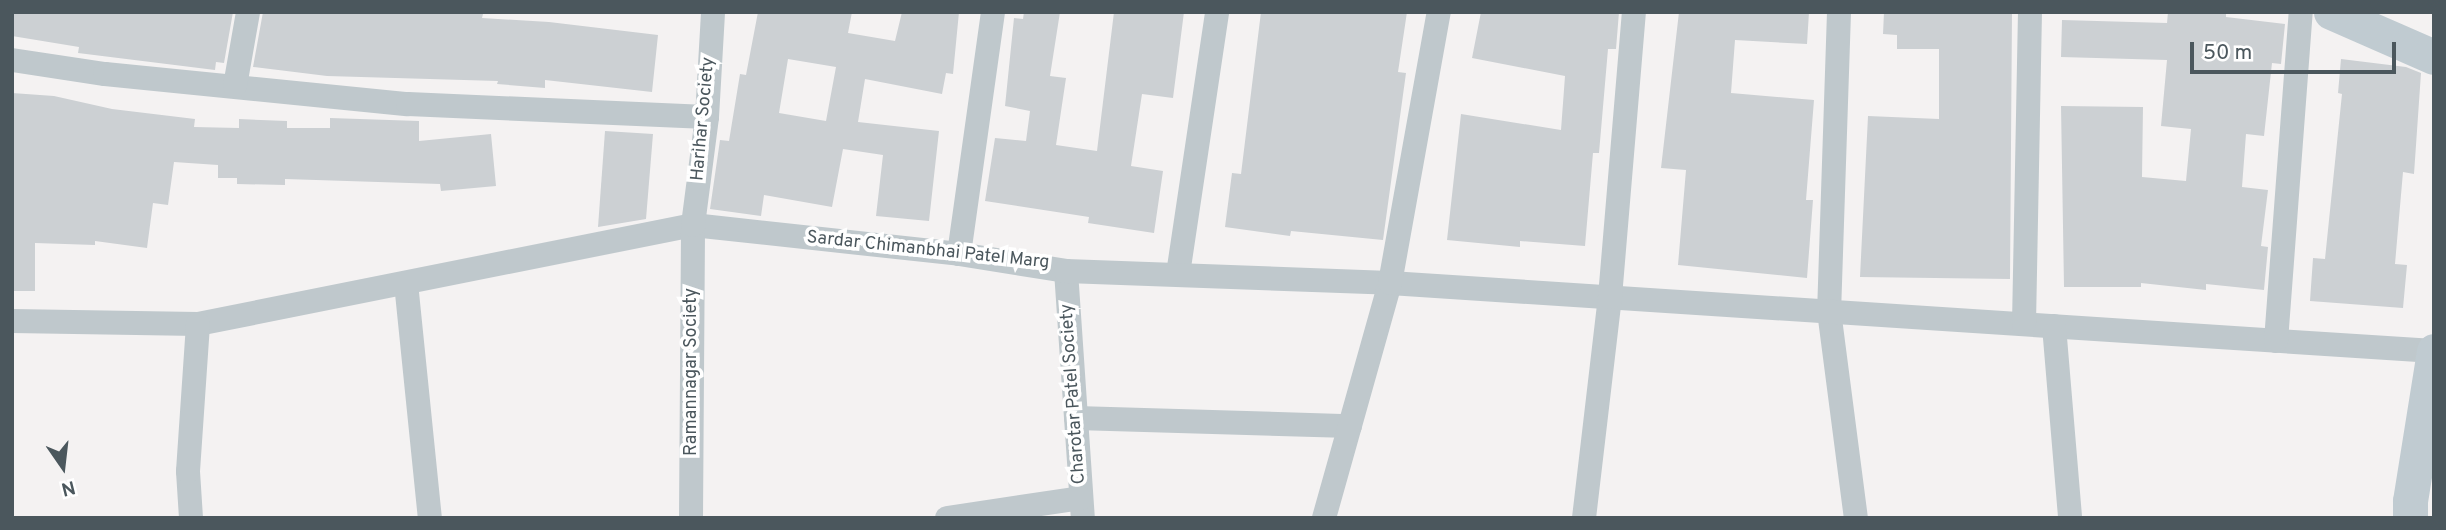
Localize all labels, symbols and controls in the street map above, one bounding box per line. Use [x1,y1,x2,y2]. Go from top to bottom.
scale bar [2194,28,2400,72]
text: 50 m [2203,40,2252,67]
street label: Harihar Society [688,56,720,182]
street label: Sardar Chimanbhai Patel Marg [806,228,1050,274]
street label: Ramannagar Society [681,288,703,456]
street label: Charotar Patel Society [1057,303,1091,485]
north arrow [28,432,98,502]
text: N [59,474,78,501]

